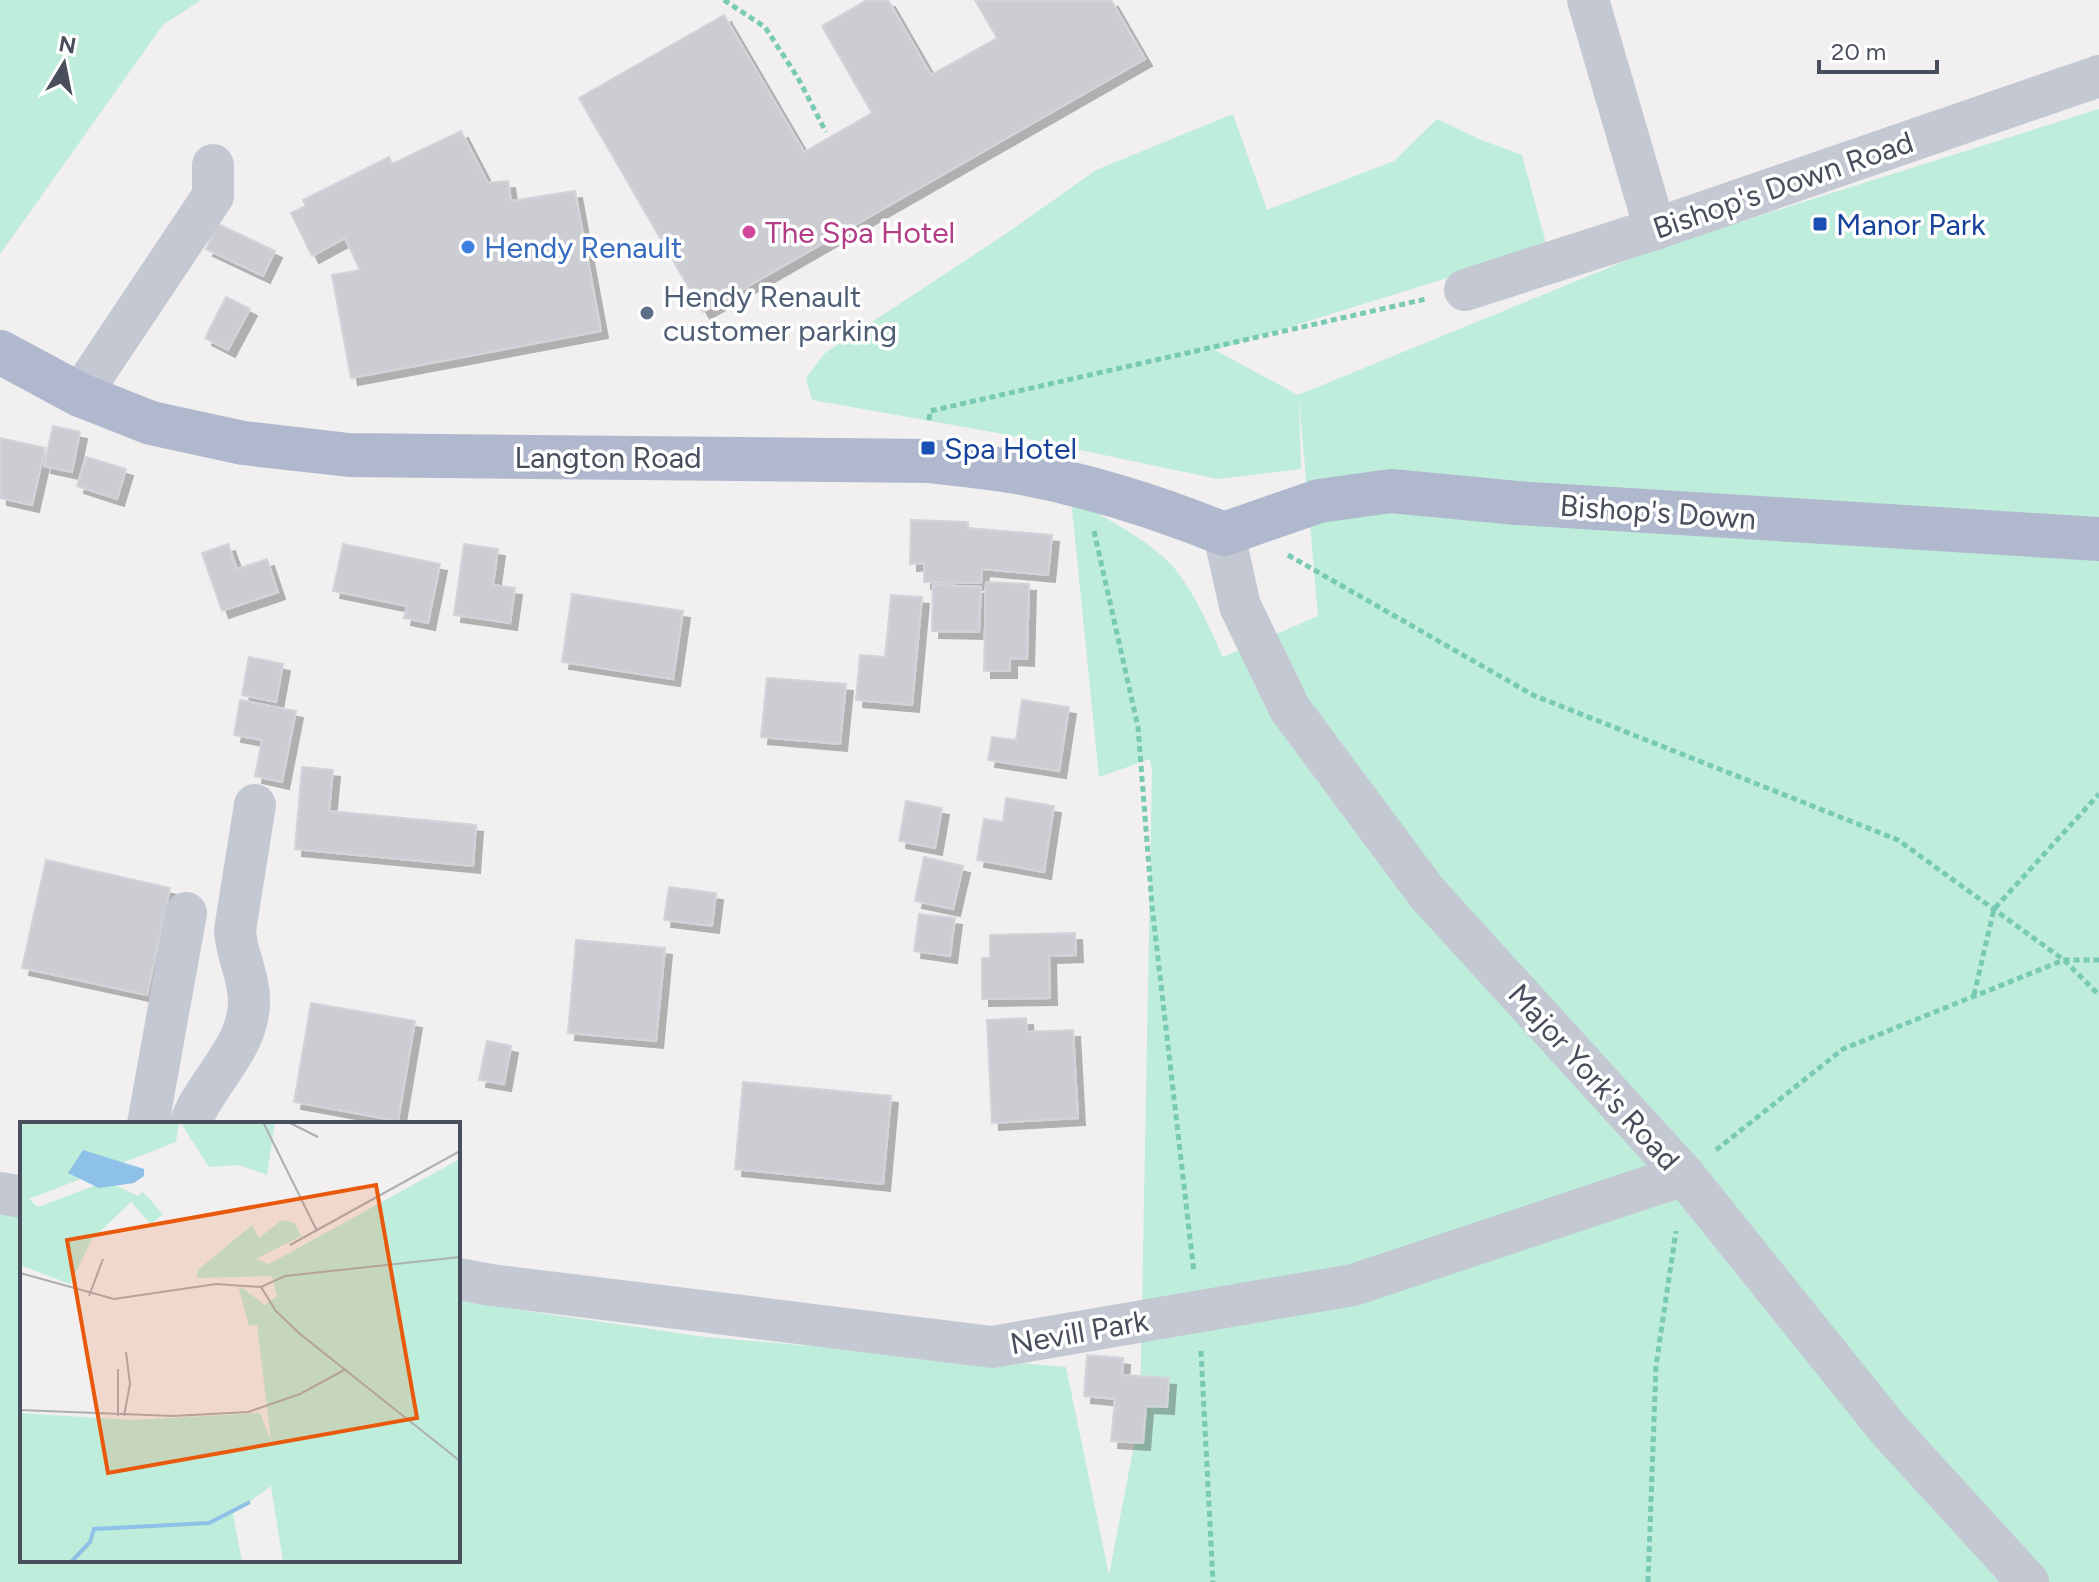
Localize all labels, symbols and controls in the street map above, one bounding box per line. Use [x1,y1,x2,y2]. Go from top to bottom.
north arrow [24,24,104,104]
scale bar [1819,24,1937,74]
text: N [57,30,78,60]
text: 20 m [1831,37,1886,66]
street label: Bishop's Down Road [1648,123,1918,247]
place label: Manor Park [1836,206,1986,243]
place label: The Spa Hotel [765,214,955,251]
marker: Manor Park [1811,215,1829,233]
marker: The Spa Hotel [740,223,758,241]
place label: Hendy Renault [484,229,682,266]
marker: Hendy Renault [459,238,477,256]
place label: Hendy Renault customer parking [663,278,897,349]
marker: Hendy Renault customer parking [638,304,656,322]
place label: Spa Hotel [944,430,1077,467]
street label: Langton Road [514,439,702,476]
marker: Spa Hotel [919,439,937,457]
street label: Bishop's Down [1559,487,1757,537]
street label: Major York's Road [1500,976,1688,1178]
inset map [20,1122,460,1562]
street label: Nevill Park [1007,1302,1151,1362]

